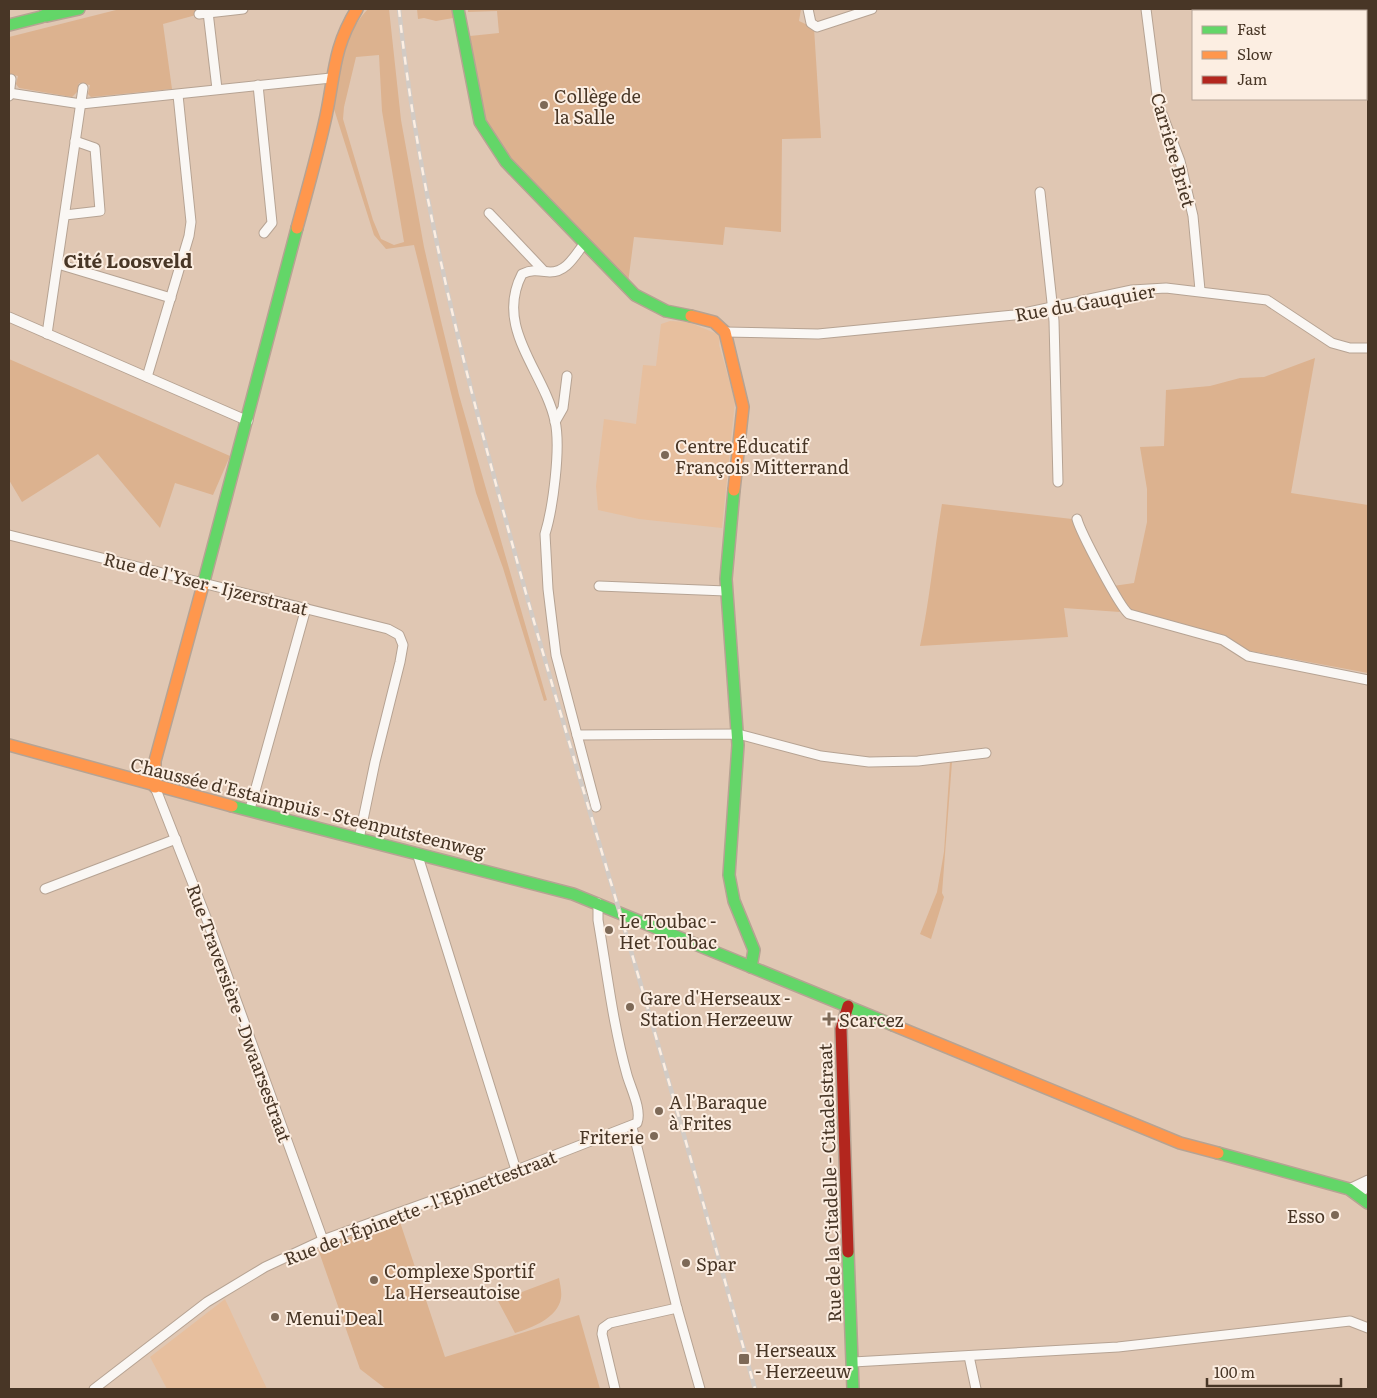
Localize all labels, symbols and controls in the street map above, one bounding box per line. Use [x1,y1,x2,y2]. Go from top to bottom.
legend [1192,10,1367,100]
text: Fast [1237,17,1266,40]
text: Slow [1237,42,1272,65]
text: Jam [1237,67,1268,90]
place label: Collège de la Salle [554,82,641,130]
street label: Carrière Briet [1145,90,1203,211]
marker: Collège de la Salle [538,99,550,111]
district label: Cité Loosveld [63,246,193,274]
street label: Rue du Gauquier [1013,276,1158,328]
place label: Centre Éducatif François Mitterrand [675,432,849,480]
marker: Centre Éducatif François Mitterrand [659,449,671,461]
street label: Rue de l'Yser - Ijzerstraat [101,544,312,622]
street label: Chaussée d'Estaimpuis - Steenputsteenweg [128,750,489,864]
street label: Rue Traversière - Dwaarsestraat [181,880,300,1146]
place label: Le Toubac - Het Toubac [619,907,717,955]
marker: Le Toubac - Het Toubac [603,924,615,936]
place label: Gare d'Herseaux - Station Herzeeuw [640,984,793,1032]
marker: Gare d'Herseaux - Station Herzeeuw [624,1001,636,1013]
place label: Scarcez [839,1006,904,1033]
marker: Scarcez [823,1013,835,1025]
street label: Rue de la Citadelle - Citadelstraat [811,1042,847,1323]
place label: A l'Baraque à Frites [669,1088,767,1136]
marker: A l'Baraque à Frites [653,1105,665,1117]
place label: Friterie [579,1123,644,1150]
marker: Friterie [648,1130,660,1142]
street label: Rue de l'Épinette - l'Epinettestraat [280,1142,561,1272]
place label: Esso [1287,1202,1325,1229]
marker: Esso [1329,1209,1341,1221]
place label: Spar [696,1250,736,1277]
place label: Complexe Sportif La Herseautoise [384,1257,536,1305]
marker: Spar [680,1257,692,1269]
marker: Complexe Sportif La Herseautoise [368,1274,380,1286]
place label: Menui'Deal [285,1304,383,1331]
marker: Menui'Deal [269,1311,281,1323]
place label: Herseaux - Herzeeuw [755,1336,852,1384]
marker: Herseaux - Herzeeuw [737,1352,751,1366]
scale bar [1207,1356,1341,1388]
text: 100 m [1214,1360,1255,1383]

